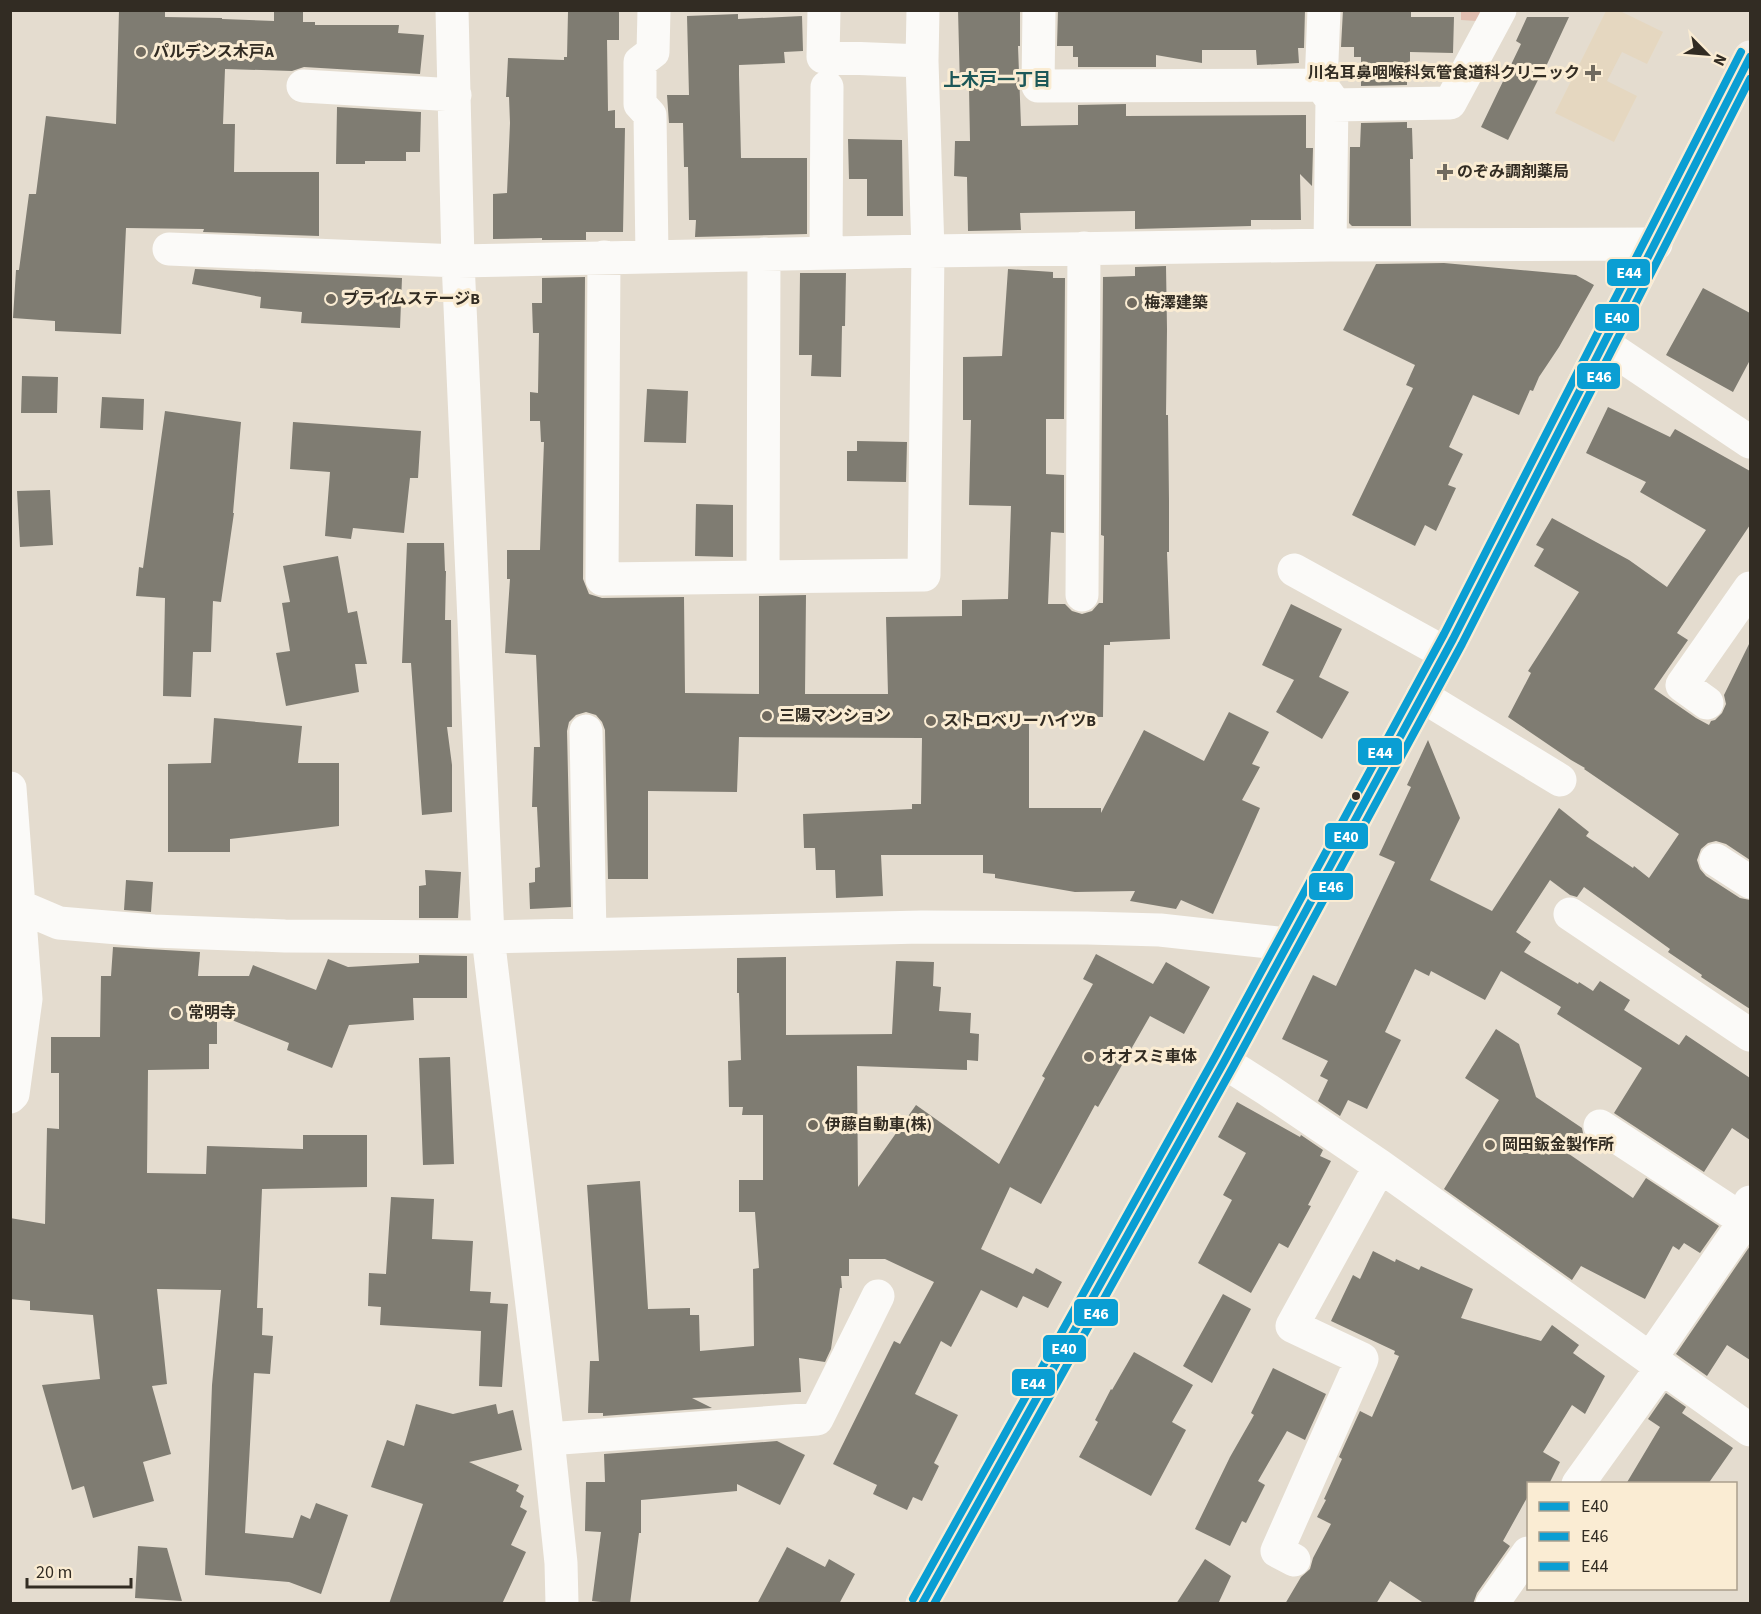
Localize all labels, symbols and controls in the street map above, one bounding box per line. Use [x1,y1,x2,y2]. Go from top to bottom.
north arrow [1677,24,1737,84]
place label: パルデンス木戸A [153,41,275,63]
marker: パルデンス木戸A [134,45,148,59]
text: N [1707,50,1732,69]
place label: 川名耳鼻咽喉科気管食道科クリニック [1308,62,1580,84]
marker: 川名耳鼻咽喉科気管食道科クリニック [1584,64,1602,82]
district label: 上木戸一丁目 [943,68,1051,93]
place label: のぞみ調剤薬局 [1457,161,1569,183]
marker: のぞみ調剤薬局 [1438,165,1452,179]
line badge: E44 [1606,258,1651,287]
text: E44 [1616,262,1642,284]
place label: プライムステージB [343,288,480,310]
marker: プライムステージB [324,292,338,306]
place label: 梅澤建築 [1144,292,1208,314]
marker: 梅澤建築 [1125,296,1139,310]
line badge: E40 [1594,303,1640,332]
text: E40 [1604,307,1630,329]
line badge: E46 [1576,362,1621,390]
text: E46 [1586,366,1612,388]
place label: 三陽マンション [779,705,891,727]
marker: 三陽マンション [760,709,774,723]
place label: ストロベリーハイツB [943,710,1096,732]
marker: ストロベリーハイツB [924,714,938,728]
line badge: E44 [1357,737,1403,766]
text: E44 [1367,742,1393,764]
unlabelled marker [1350,790,1362,802]
line badge: E40 [1324,822,1369,850]
text: E40 [1333,826,1359,848]
line badge: E46 [1308,872,1354,901]
text: E46 [1318,876,1344,898]
place label: 常明寺 [188,1002,236,1024]
marker: 常明寺 [169,1006,183,1020]
place label: オオスミ車体 [1101,1046,1197,1068]
marker: オオスミ車体 [1082,1050,1096,1064]
place label: 伊藤自動車(株) [824,1114,932,1136]
marker: 伊藤自動車(株) [806,1118,820,1132]
place label: 岡田鈑金製作所 [1502,1134,1614,1156]
marker: 岡田鈑金製作所 [1483,1138,1497,1152]
line badge: E46 [1073,1298,1119,1327]
text: E46 [1083,1303,1109,1325]
line badge: E40 [1042,1334,1087,1363]
text: E40 [1051,1338,1077,1360]
line badge: E44 [1011,1368,1056,1397]
text: E44 [1020,1373,1046,1395]
legend [1527,1482,1737,1590]
text: E40 [1581,1494,1608,1519]
text: E46 [1581,1524,1608,1549]
scale bar [27,1551,130,1589]
text: E44 [1581,1554,1608,1579]
text: 20 m [36,1560,72,1585]

